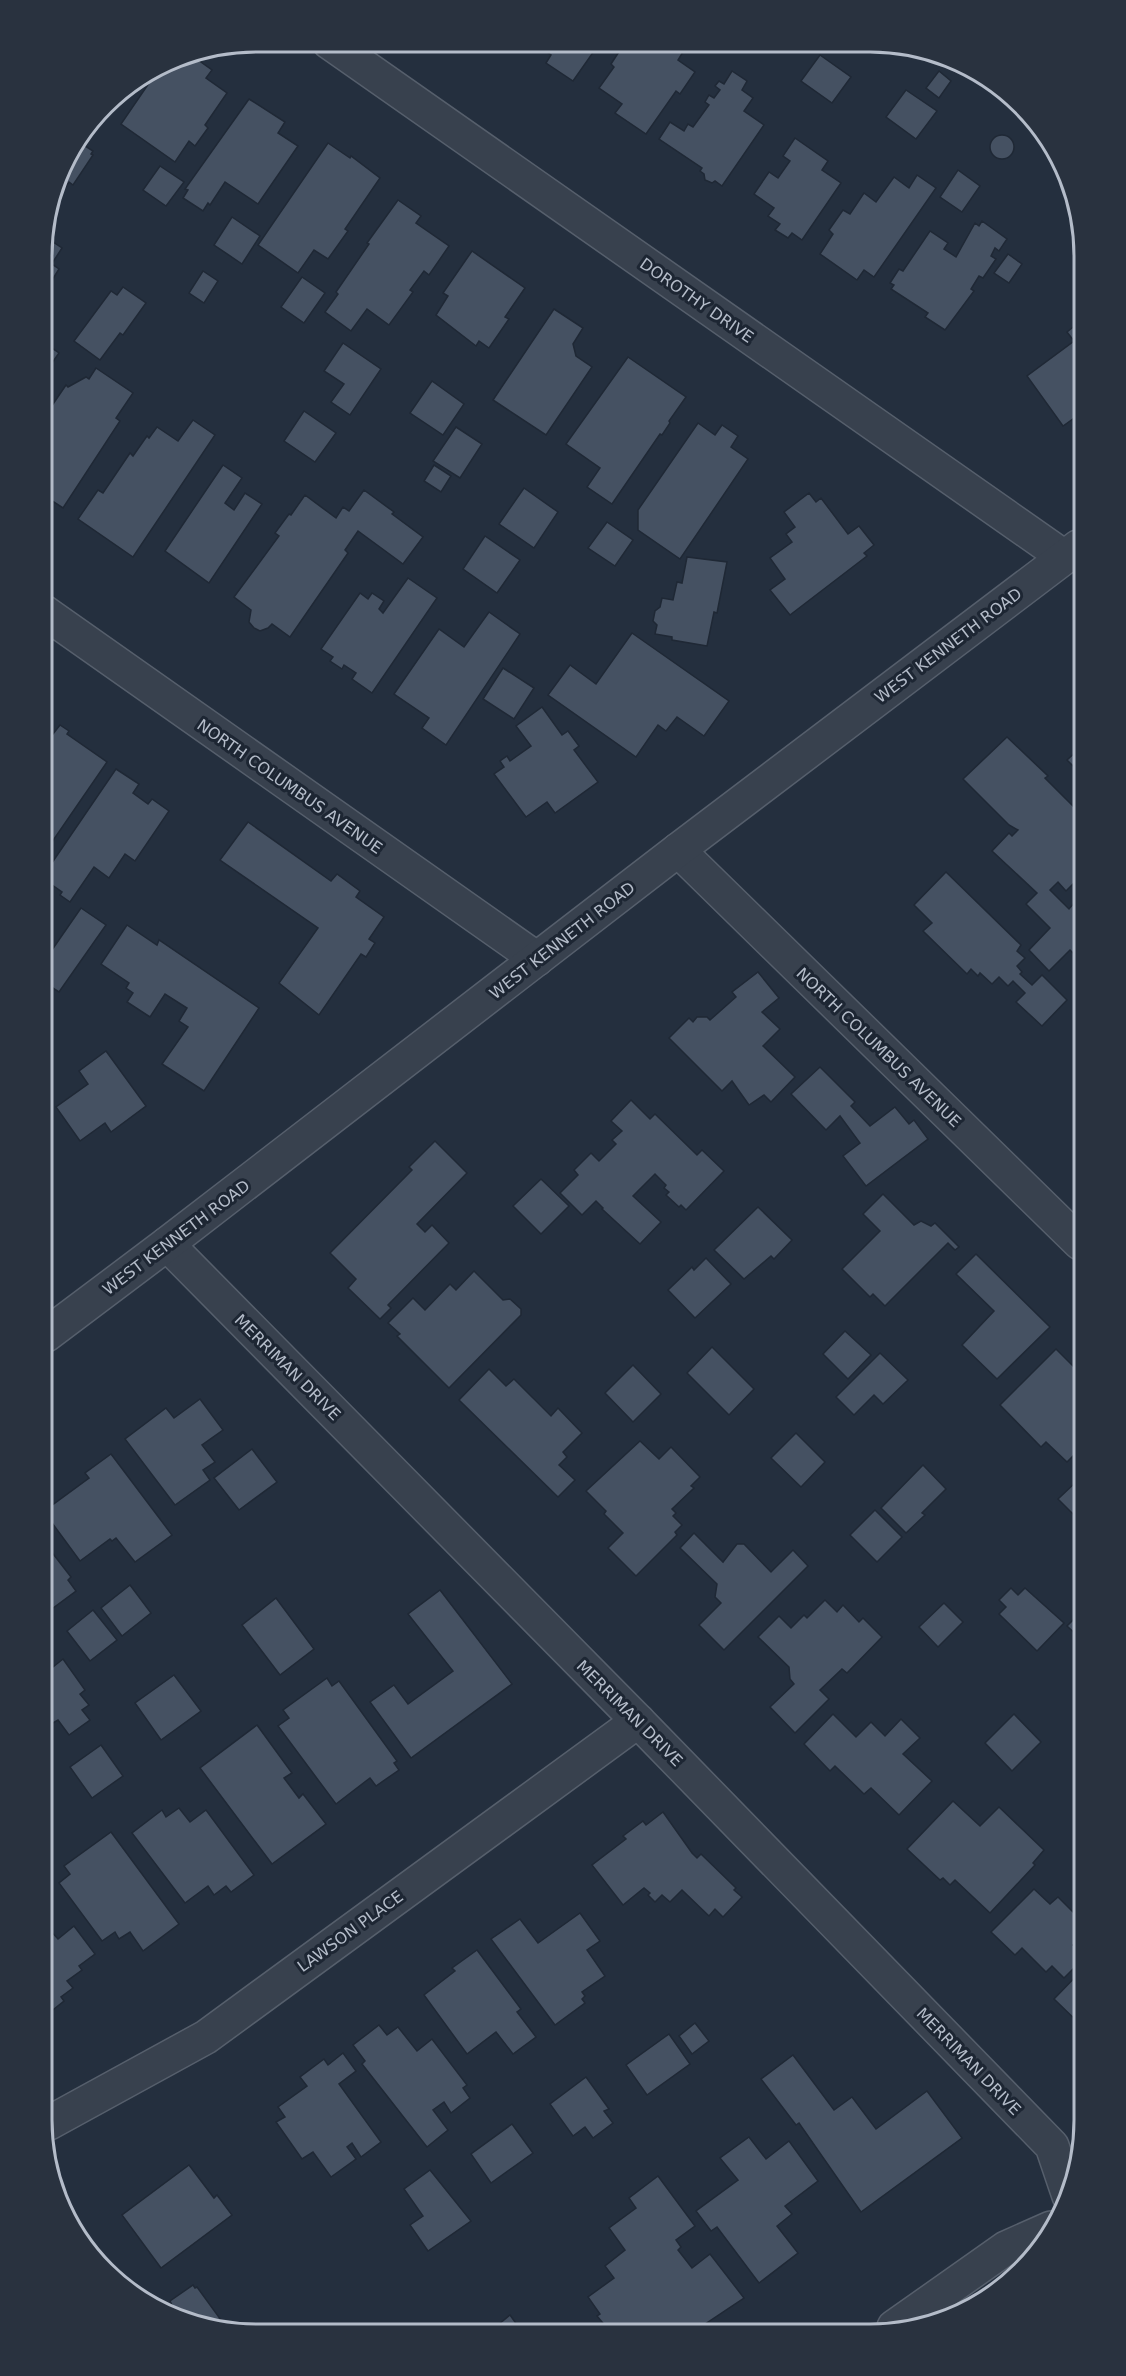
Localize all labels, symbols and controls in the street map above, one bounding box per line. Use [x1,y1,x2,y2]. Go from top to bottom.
street label: DOROTHY DRIVE [636,254,757,347]
street label: WEST KENNETH ROAD [871,584,1026,707]
street label: NORTH COLUMBUS AVENUE [194,715,386,858]
street label: WEST KENNETH ROAD [486,878,639,1003]
street label: NORTH COLUMBUS AVENUE [792,964,965,1131]
street label: WEST KENNETH ROAD [99,1176,254,1299]
street label: MERRIMAN DRIVE [231,1310,345,1424]
street label: MERRIMAN DRIVE [573,1656,687,1770]
street label: LAWSON PLACE [294,1887,407,1976]
street label: MERRIMAN DRIVE [913,2004,1025,2119]

